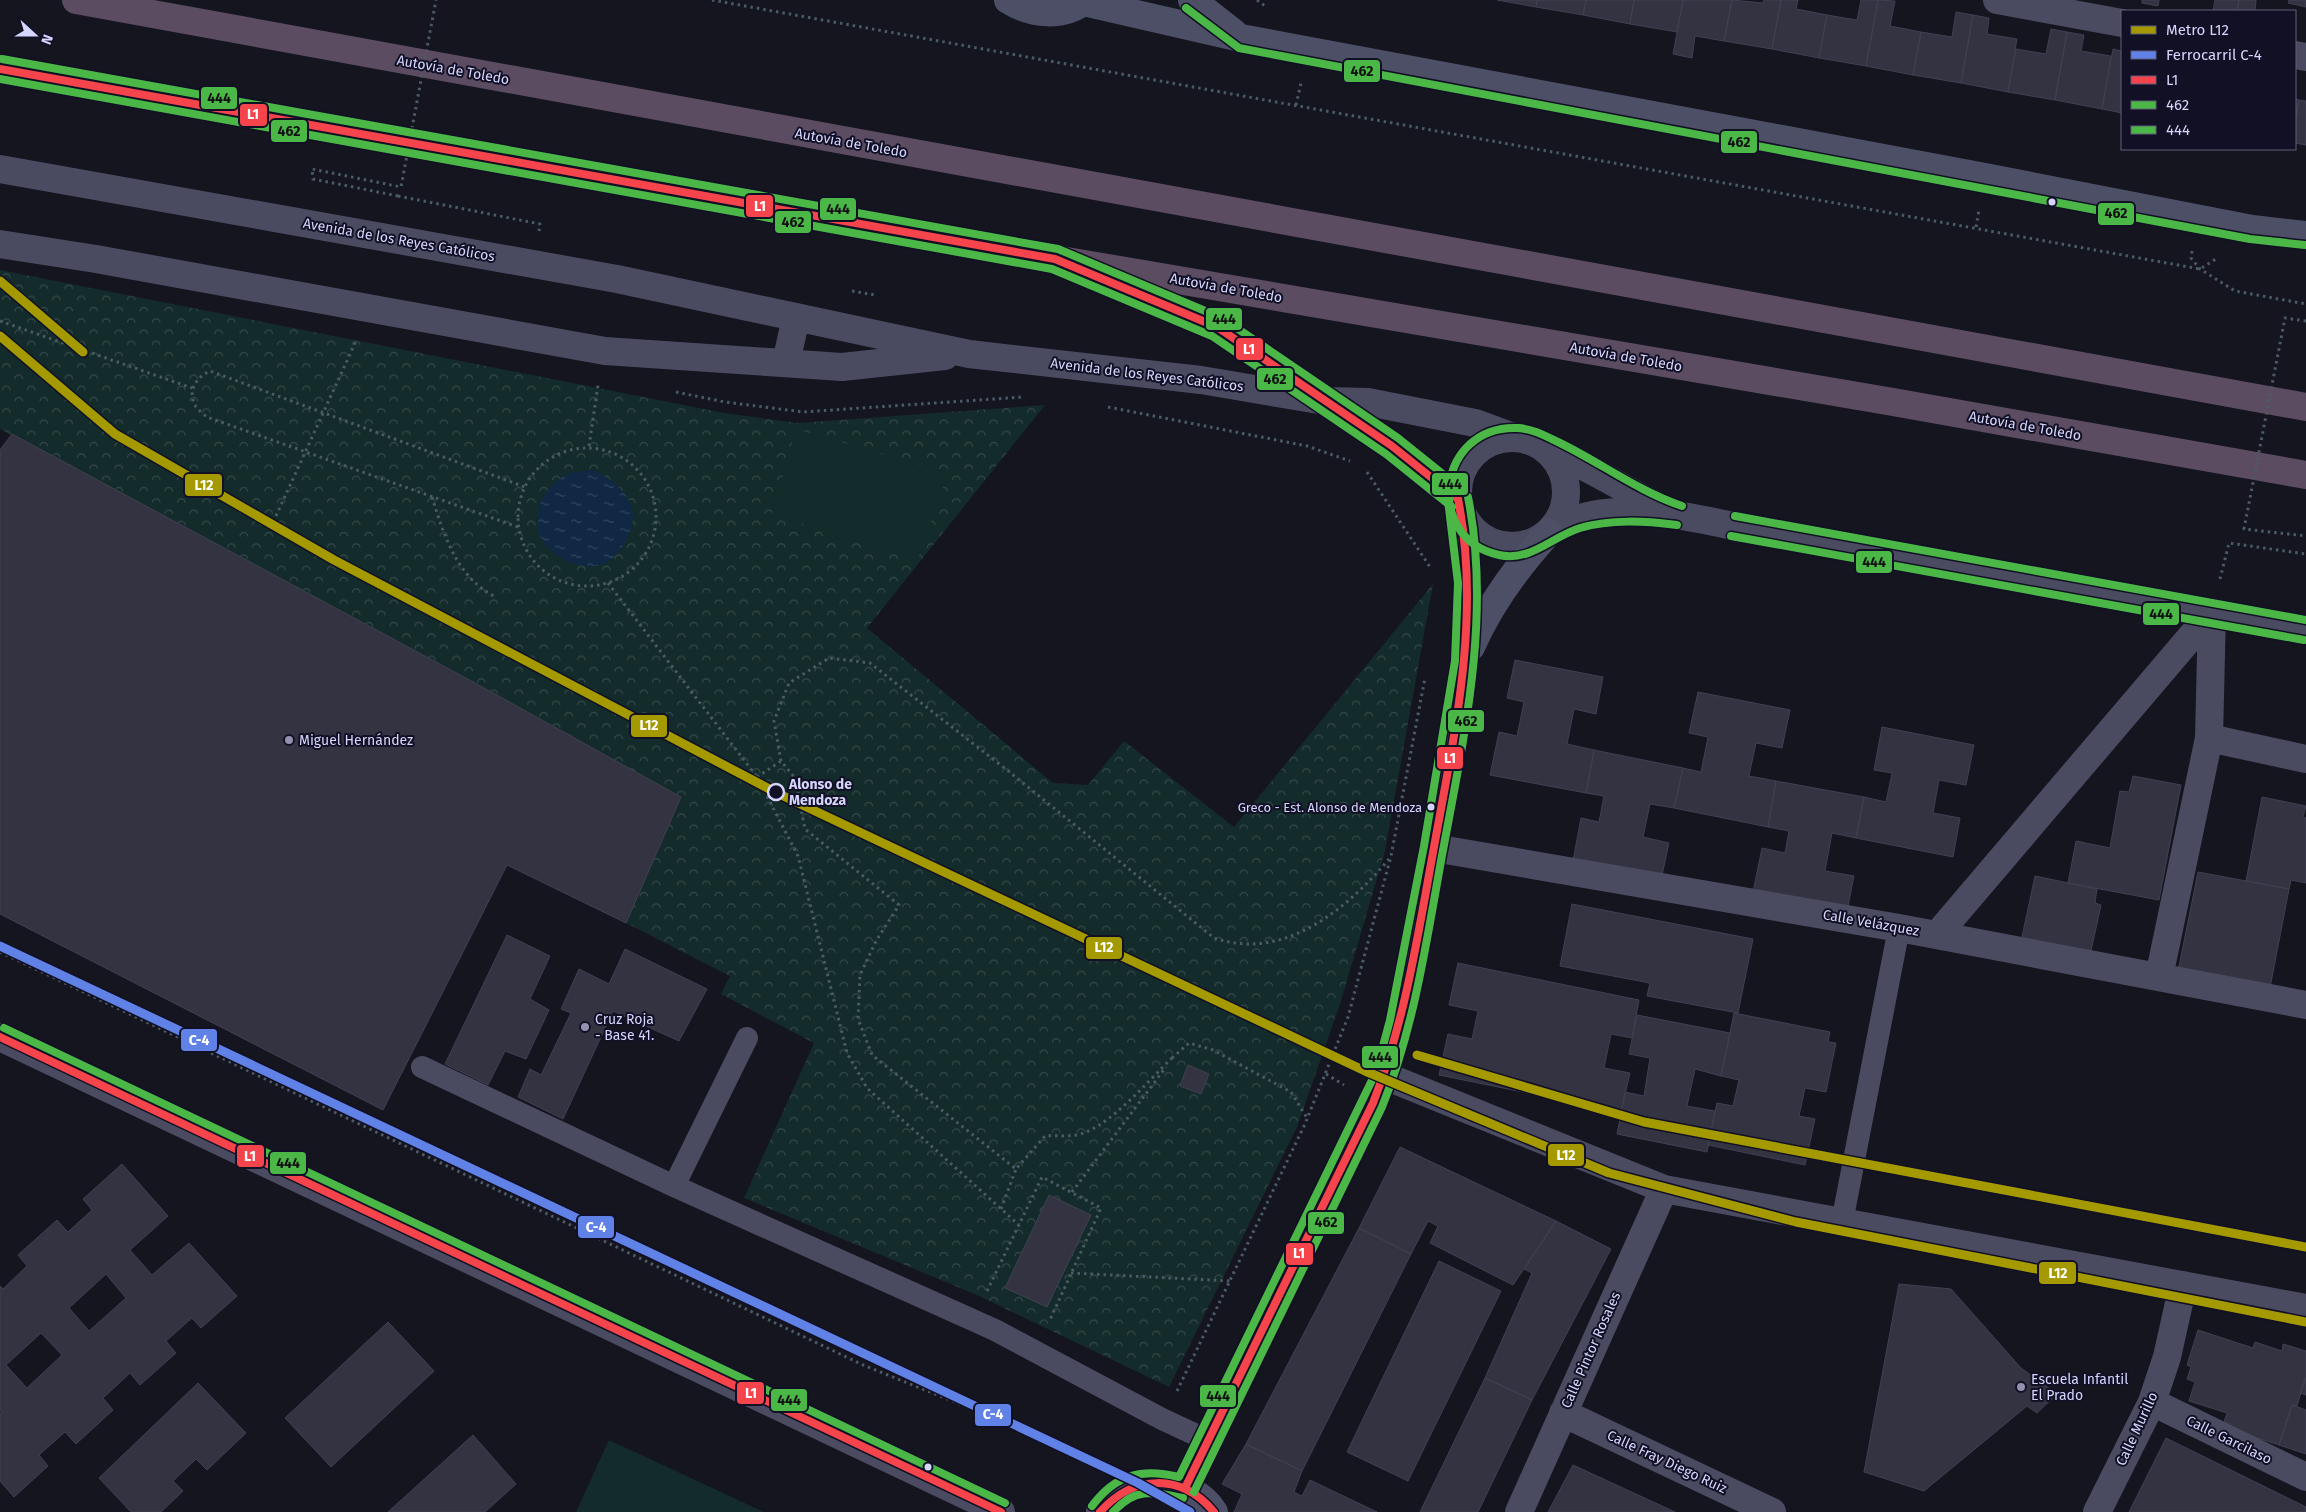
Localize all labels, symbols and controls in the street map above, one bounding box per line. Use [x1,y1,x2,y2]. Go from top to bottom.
north arrow [10,10,60,60]
legend [2121,10,2296,150]
text: Metro L12 [2166,21,2229,39]
text: N [37,32,56,47]
text: Ferrocarril C-4 [2166,46,2262,64]
street label: Autovía de Toledo [395,52,511,88]
line badge: 462 [1343,59,1381,83]
text: 462 [1351,63,1373,80]
text: L1 [2166,71,2178,89]
line badge: 444 [200,86,238,110]
text: 444 [207,90,231,107]
text: 462 [2166,96,2189,114]
line badge: L1 [239,103,268,127]
text: L1 [247,106,259,123]
line badge: 462 [270,119,308,143]
text: 444 [2166,121,2190,139]
text: 462 [278,123,300,140]
street label: Autovía de Toledo [793,125,909,161]
line badge: 462 [1720,130,1758,154]
text: 462 [1728,134,1750,151]
line badge: L1 [745,194,774,218]
line badge: 444 [819,197,857,221]
unlabelled marker [2047,197,2057,207]
text: L1 [754,198,766,215]
text: 444 [826,201,850,218]
line badge: 462 [2097,202,2135,226]
text: 462 [2105,205,2127,222]
line badge: 462 [774,210,812,234]
text: 462 [782,214,804,231]
street label: Avenida de los Reyes Católicos [302,215,497,265]
street label: Autovía de Toledo [1168,270,1284,306]
line badge: 444 [1205,307,1243,331]
text: 444 [1212,311,1236,328]
line badge: L1 [1235,337,1264,361]
street label: Autovía de Toledo [1568,339,1684,375]
text: L1 [1243,341,1255,358]
street label: Avenida de los Reyes Católicos [1049,355,1245,395]
line badge: 462 [1256,367,1294,391]
text: 462 [1264,371,1286,388]
street label: Autovía de Toledo [1967,408,2083,444]
line badge: 444 [1431,472,1469,496]
line badge: L12 [184,473,223,497]
text: 444 [1438,476,1462,493]
text: L12 [194,477,214,494]
line badge: 444 [1855,550,1893,574]
text: 444 [1862,554,1886,571]
line badge: 444 [2142,602,2180,626]
text: 444 [2149,606,2173,623]
line badge: 462 [1447,709,1485,733]
text: 462 [1455,713,1477,730]
line badge: L12 [630,714,668,738]
text: L12 [639,717,659,734]
place label: Miguel Hernández [299,732,413,749]
marker: Miguel Hernández [283,734,295,746]
line badge: L1 [1436,746,1464,770]
text: L1 [1444,750,1456,767]
place label: Alonso de Mendoza [788,776,852,809]
marker: Alonso de Mendoza [767,783,785,801]
place label: Greco - Est. Alonso de Mendoza [1238,800,1422,815]
marker: Greco - Est. Alonso de Mendoza [1426,802,1436,812]
street label: Calle Velázquez [1821,906,1921,940]
line badge: L12 [1085,936,1123,960]
text: L12 [1094,939,1114,956]
place label: Cruz Roja - Base 41. [595,1011,654,1044]
marker: Cruz Roja - Base 41. [579,1021,591,1033]
line badge: C-4 [180,1028,218,1052]
text: C-4 [189,1032,209,1049]
line badge: 444 [1361,1045,1399,1069]
text: 444 [1368,1049,1392,1066]
line badge: L12 [1547,1143,1585,1167]
line badge: L1 [236,1144,265,1168]
text: L12 [1556,1147,1576,1164]
text: L1 [244,1148,256,1165]
line badge: 444 [269,1151,307,1175]
text: 444 [276,1155,300,1172]
line badge: 462 [1307,1211,1345,1235]
text: 462 [1315,1214,1337,1231]
line badge: C-4 [577,1215,615,1239]
text: C-4 [586,1219,606,1236]
line badge: L1 [1285,1242,1314,1266]
text: L1 [1293,1245,1305,1262]
line badge: L12 [2038,1261,2077,1285]
text: L12 [2048,1265,2068,1282]
street label: Calle Pintor Rosales [1558,1289,1624,1411]
place label: Escuela Infantil El Prado [2031,1371,2128,1404]
line badge: L1 [736,1381,765,1405]
marker: Escuela Infantil El Prado [2015,1381,2027,1393]
line badge: 444 [1199,1384,1237,1408]
text: L1 [745,1385,757,1402]
line badge: 444 [770,1388,808,1412]
text: 444 [1206,1388,1230,1405]
street label: Calle Murillo [2113,1389,2161,1469]
text: 444 [777,1392,801,1409]
line badge: C-4 [974,1403,1012,1427]
text: C-4 [983,1406,1003,1423]
street label: Calle Garcilaso [2184,1412,2274,1468]
street label: Calle Fray Diego Ruiz [1604,1427,1730,1497]
unlabelled marker [923,1462,933,1472]

